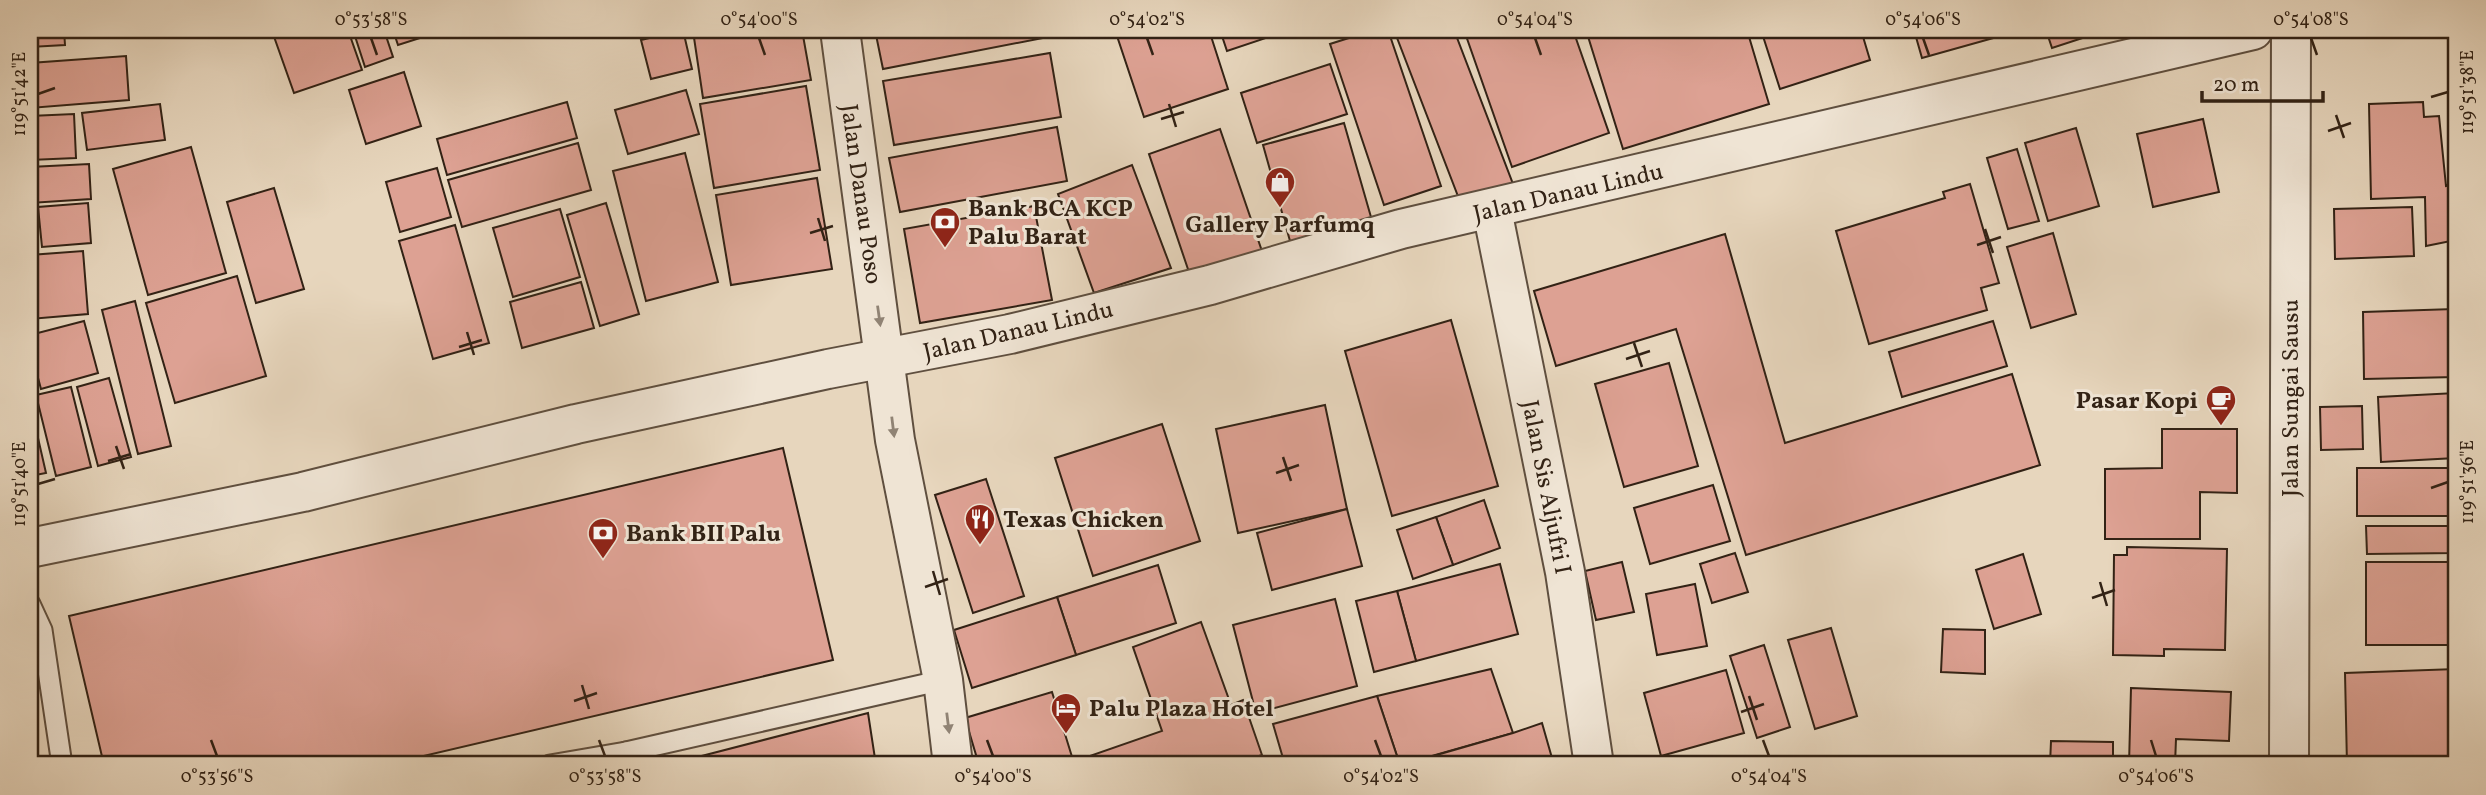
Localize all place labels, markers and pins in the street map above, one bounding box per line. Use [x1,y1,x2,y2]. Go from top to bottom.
shop icon: Gallery Parfumq [1263,165,1297,209]
place label: Bank BCA KCP Palu Barat [968,193,1133,255]
bank icon: Bank BCA KCP Palu Barat [928,205,962,249]
place label: Gallery Parfumq [1185,209,1375,243]
cafe icon: Pasar Kopi [2204,383,2238,427]
place label: Pasar Kopi [2076,385,2198,419]
restaurant icon: Texas Chicken [963,502,997,546]
place label: Texas Chicken [1003,504,1164,538]
bank icon: Bank BII Palu [586,516,620,560]
place label: Bank BII Palu [626,518,781,552]
hotel icon: Palu Plaza Hotel [1049,691,1083,735]
place label: Palu Plaza Hotel [1089,693,1274,727]

